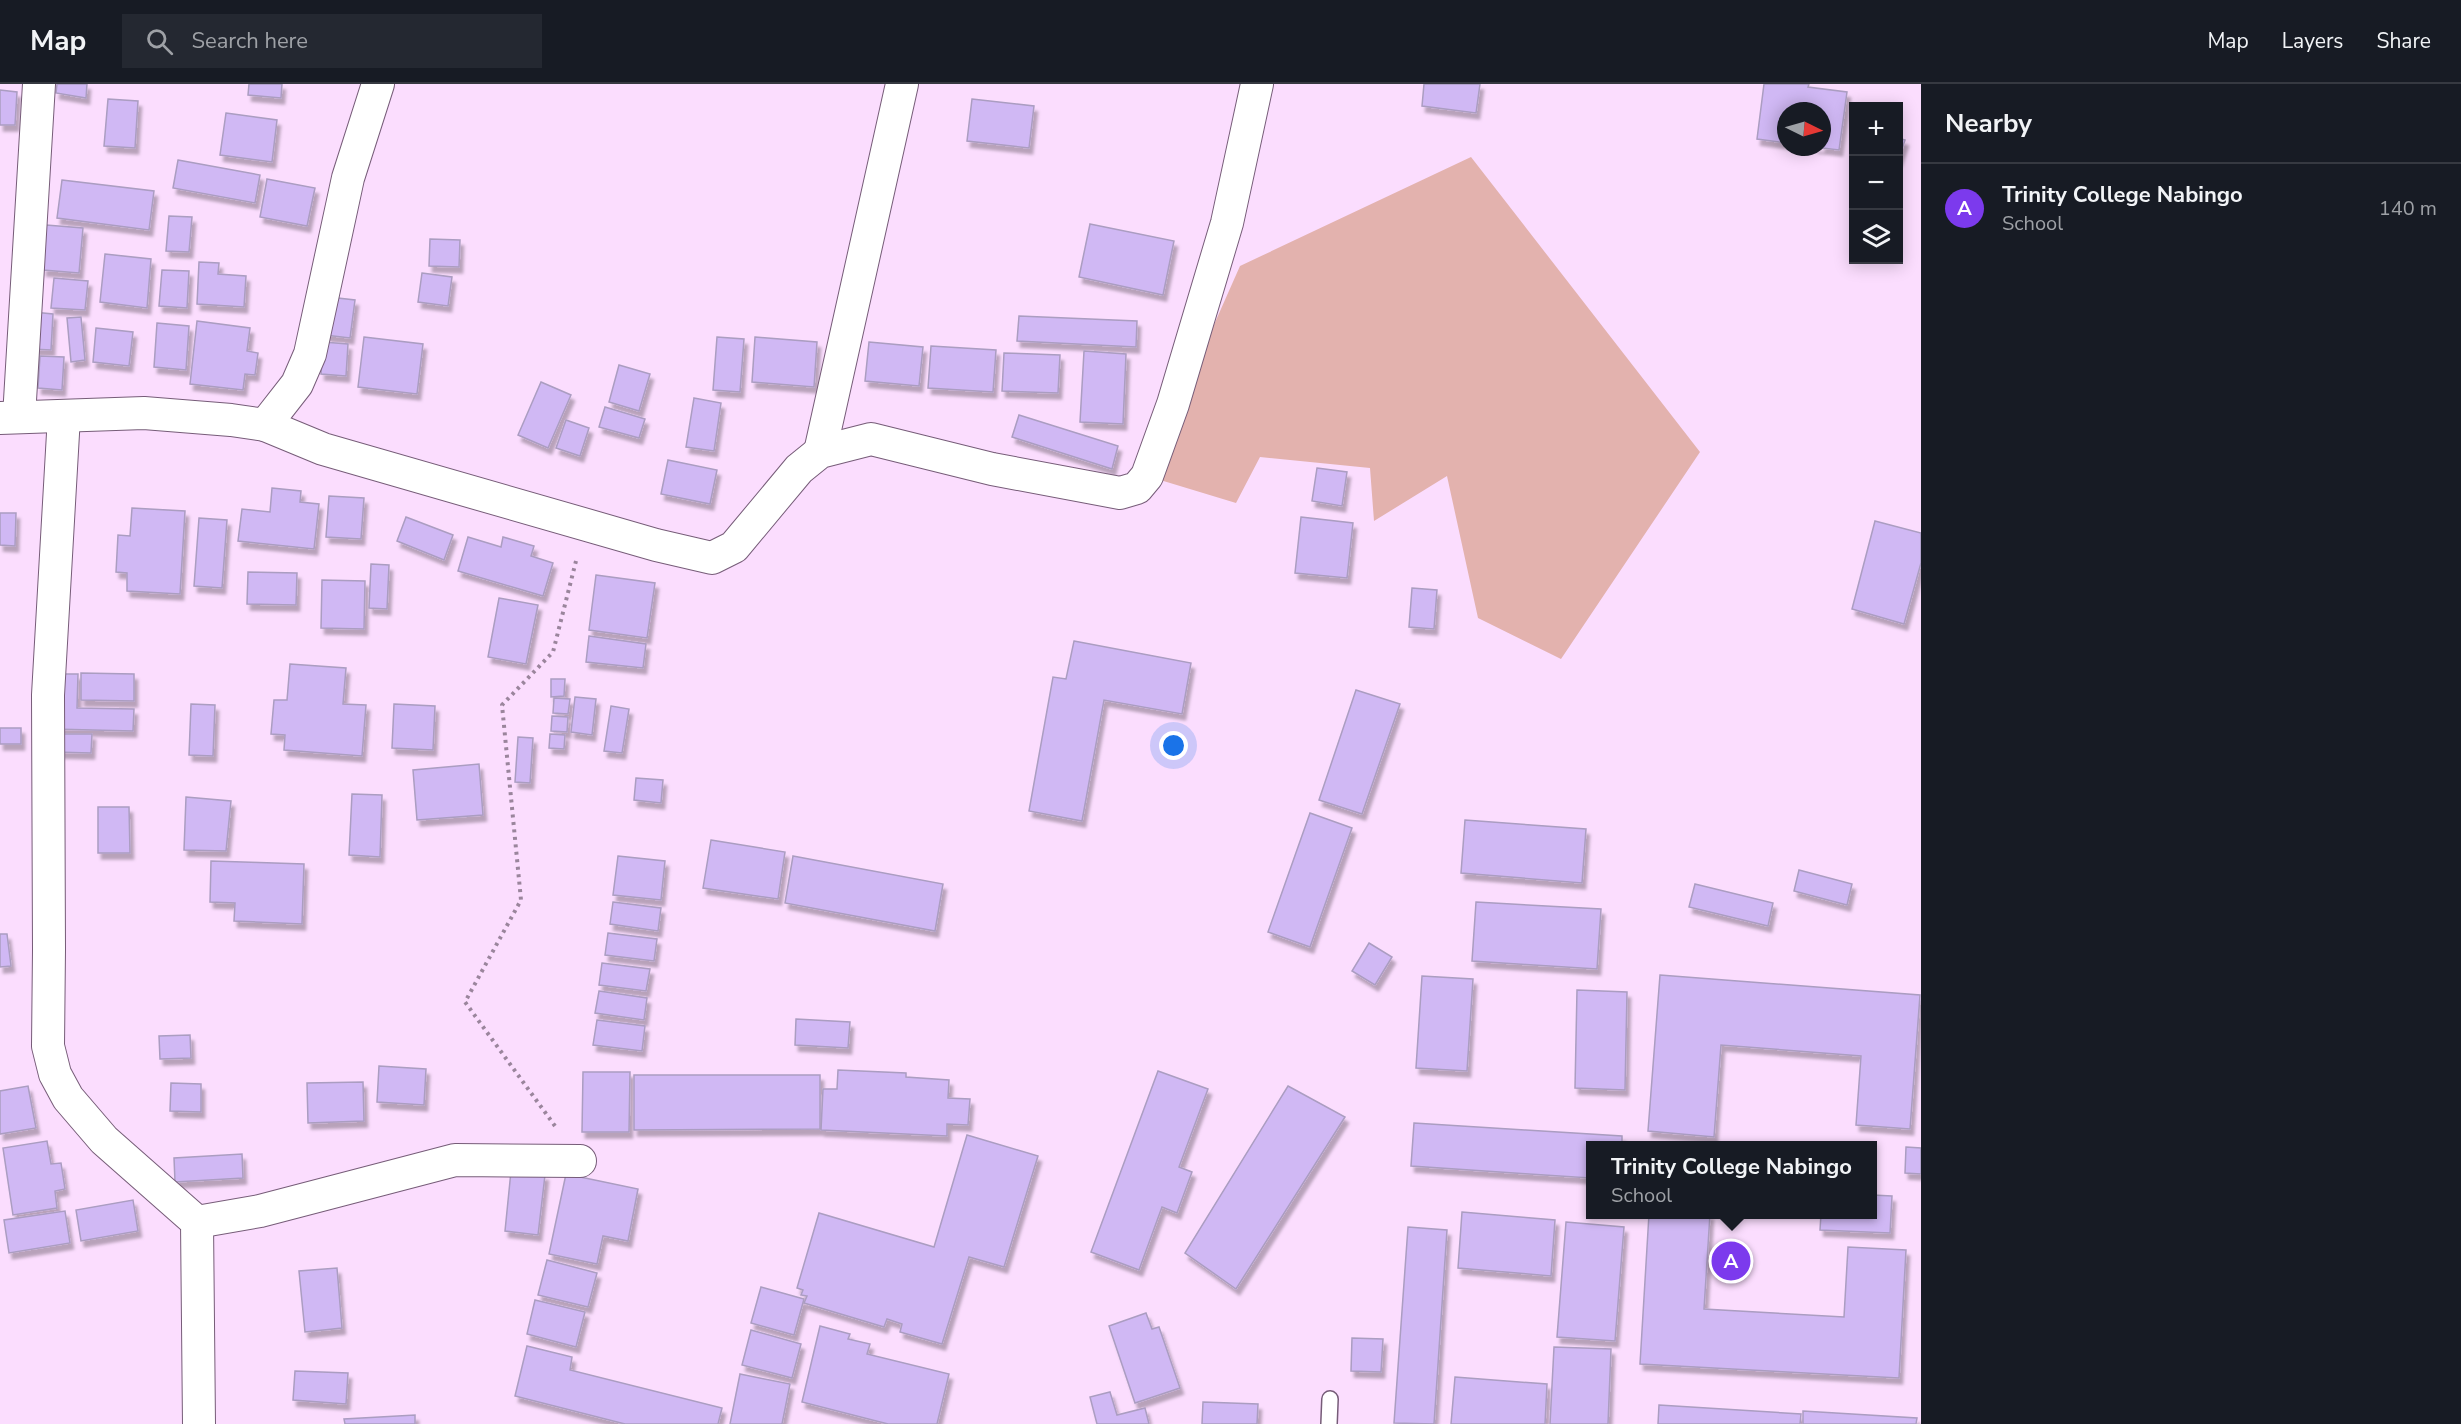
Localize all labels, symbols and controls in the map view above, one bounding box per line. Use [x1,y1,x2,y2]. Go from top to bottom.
search box [122,14,542,68]
text: Map [30,22,86,60]
icon: search [143,25,176,58]
text: Search here [191,26,308,56]
text: Map [2207,27,2249,55]
text: Layers [2282,27,2343,55]
text: Share [2376,27,2431,55]
north arrow [1777,102,1831,156]
map controls [1849,102,1903,264]
button: + [1849,102,1903,156]
text: Nearby [1945,106,2032,141]
button: − [1849,156,1903,210]
text: Trinity College Nabingo [2002,180,2243,210]
text: A [1957,195,1972,222]
text: 140 m [2379,195,2437,222]
button: layers [1849,210,1903,264]
text: School [2002,210,2063,237]
your location [1159,731,1188,760]
popup [1586,1141,1877,1219]
text: Trinity College Nabingo [1611,1152,1852,1182]
text: School [1611,1182,1672,1209]
pin: A [1712,1238,1750,1284]

